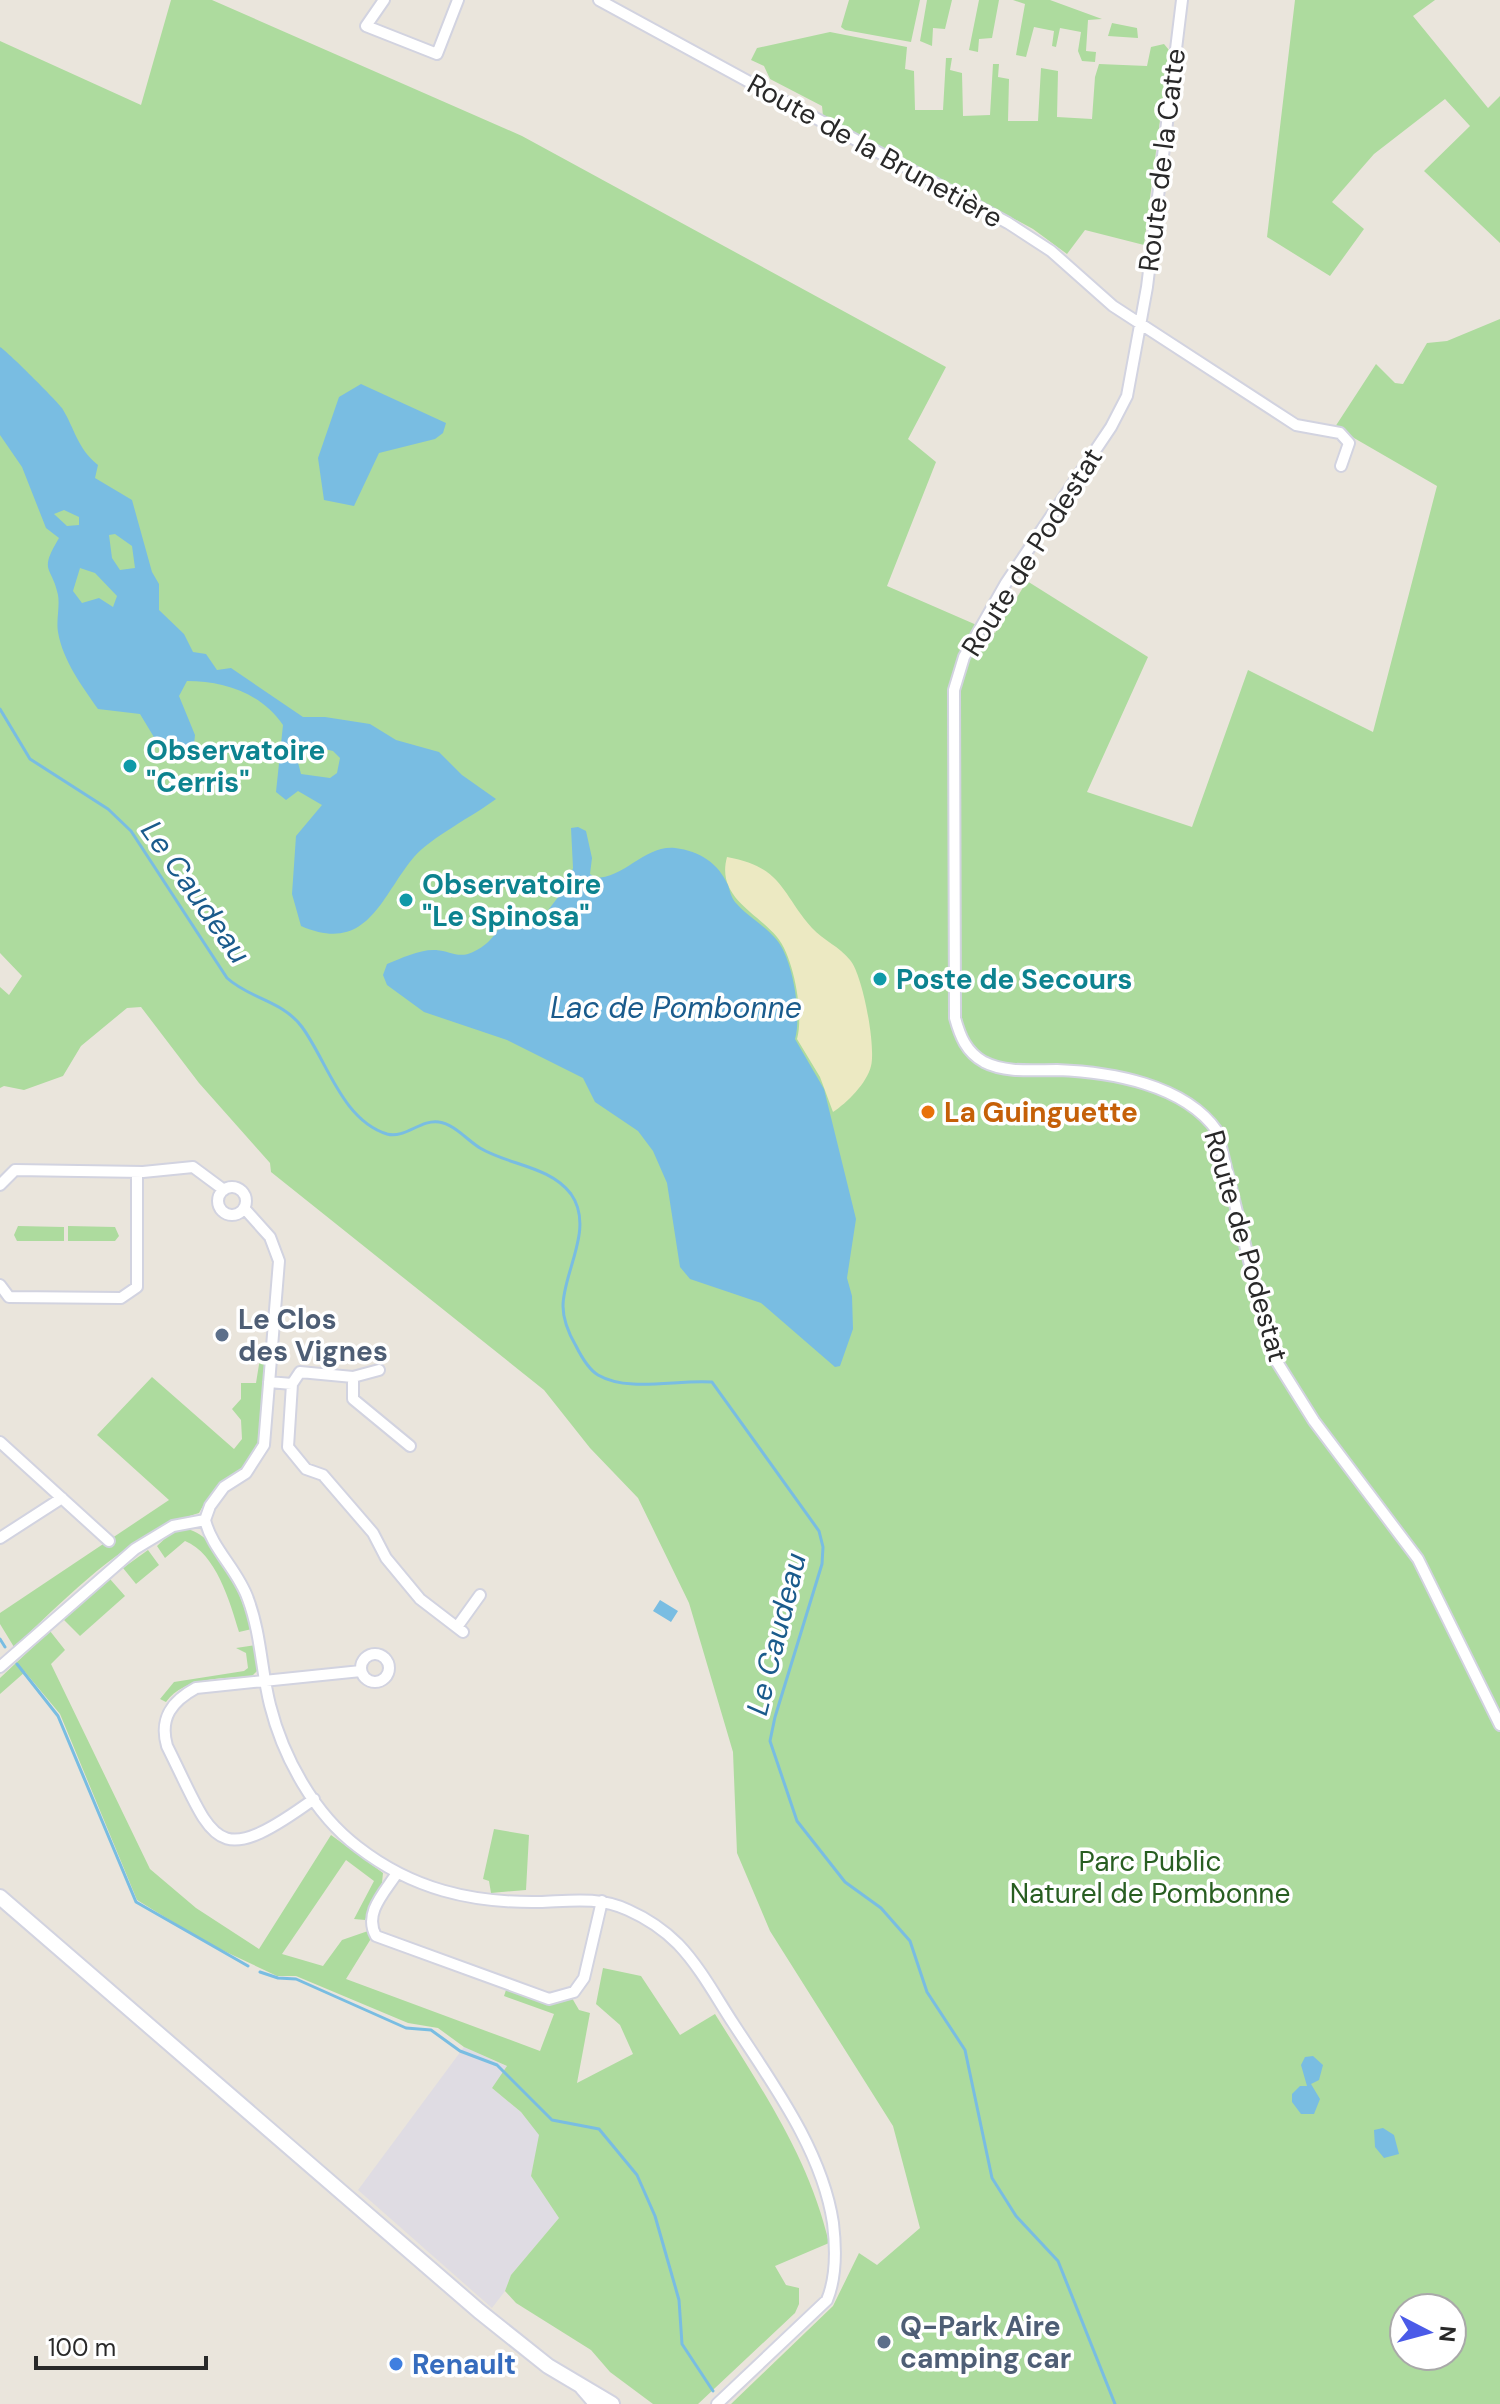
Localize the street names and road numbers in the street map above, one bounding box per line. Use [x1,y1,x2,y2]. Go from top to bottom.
street label: Route de la Catte [1130,46,1194,274]
street label: Route de la Brunetière [741,65,1009,237]
street label: Route de Podestat [953,441,1111,663]
street label: Route de Podestat [1195,1126,1297,1366]

